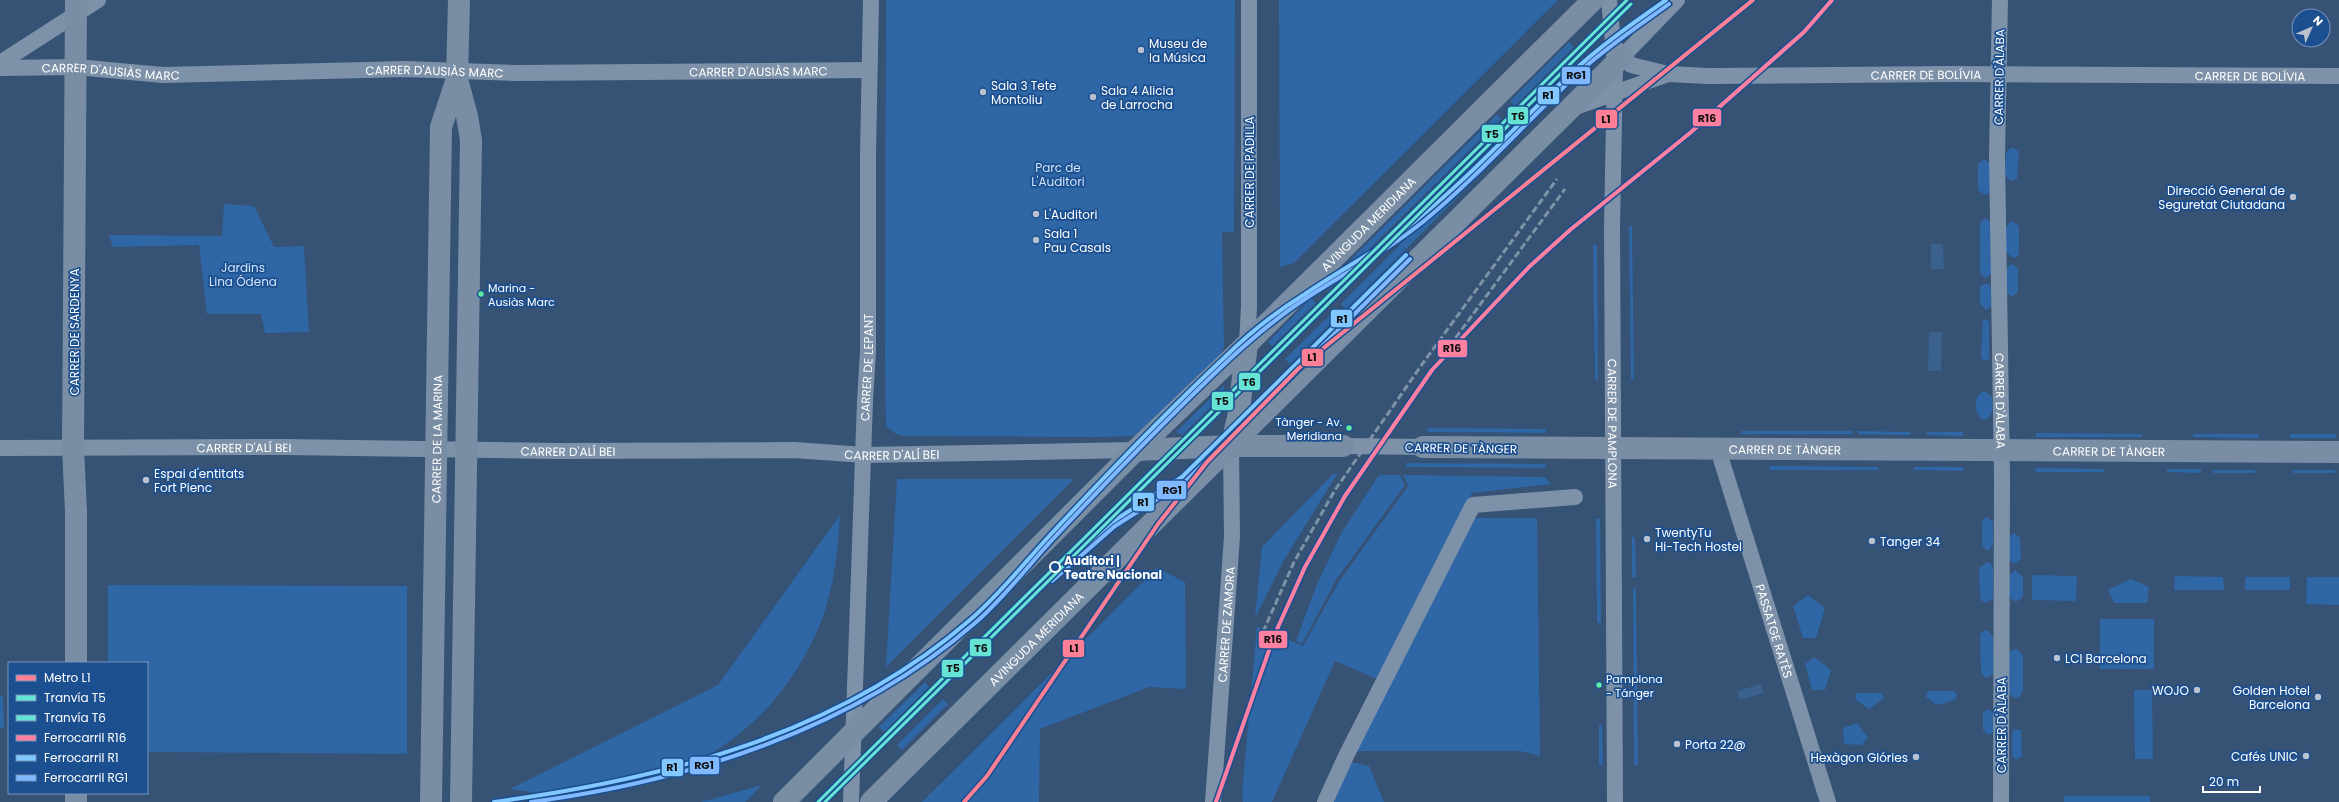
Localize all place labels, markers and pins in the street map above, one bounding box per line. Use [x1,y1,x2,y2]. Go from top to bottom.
place label: Museu de la Música [1149,35,1207,66]
marker: Museu de la Música [1136,45,1146,55]
place label: Sala 3 Tete Montoliu [991,77,1056,108]
place label: Sala 4 Alicia de Larrocha [1101,82,1174,113]
marker: Sala 3 Tete Montoliu [978,87,988,97]
marker: Sala 4 Alicia de Larrocha [1088,92,1098,102]
place label: Direcció General de Seguretat Ciutadana [2158,182,2285,213]
marker: Direcció General de Seguretat Ciutadana [2288,192,2298,202]
place label: L'Auditori [1044,206,1097,223]
marker: L'Auditori [1031,209,1041,219]
place label: Sala 1 Pau Casals [1044,225,1111,256]
marker: Sala 1 Pau Casals [1031,235,1041,245]
place label: Marina - Ausiàs Marc [488,280,555,310]
marker: Marina - Ausiàs Marc [476,289,486,299]
place label: Tànger - Av. Meridiana [1275,414,1342,444]
marker: Tànger - Av. Meridiana [1344,423,1354,433]
place label: Espai d'entitats Fort Pienc [154,465,244,496]
marker: Espai d'entitats Fort Pienc [141,475,151,485]
place label: TwentyTu Hi-Tech Hostel [1655,524,1742,555]
place label: Tanger 34 [1880,533,1941,550]
marker: TwentyTu Hi-Tech Hostel [1642,534,1652,544]
marker: Tanger 34 [1867,536,1877,546]
place label: Auditori | Teatre Nacional [1064,552,1162,583]
marker: Auditori | Teatre Nacional [1049,561,1061,573]
place label: LCI Barcelona [2065,650,2147,667]
marker: LCI Barcelona [2052,653,2062,663]
place label: Pamplona - Tánger [1606,671,1663,701]
marker: Pamplona - Tánger [1594,680,1604,690]
place label: WOJO [2152,682,2189,699]
place label: Golden Hotel Barcelona [2233,682,2310,713]
marker: WOJO [2192,685,2202,695]
marker: Golden Hotel Barcelona [2313,692,2323,702]
place label: Porta 22@ [1685,736,1746,753]
marker: Porta 22@ [1672,739,1682,749]
place label: Cafés UNIC [2231,748,2298,765]
place label: Hexàgon Glóries [1811,749,1908,766]
marker: Cafés UNIC [2301,751,2311,761]
marker: Hexàgon Glóries [1911,752,1921,762]

